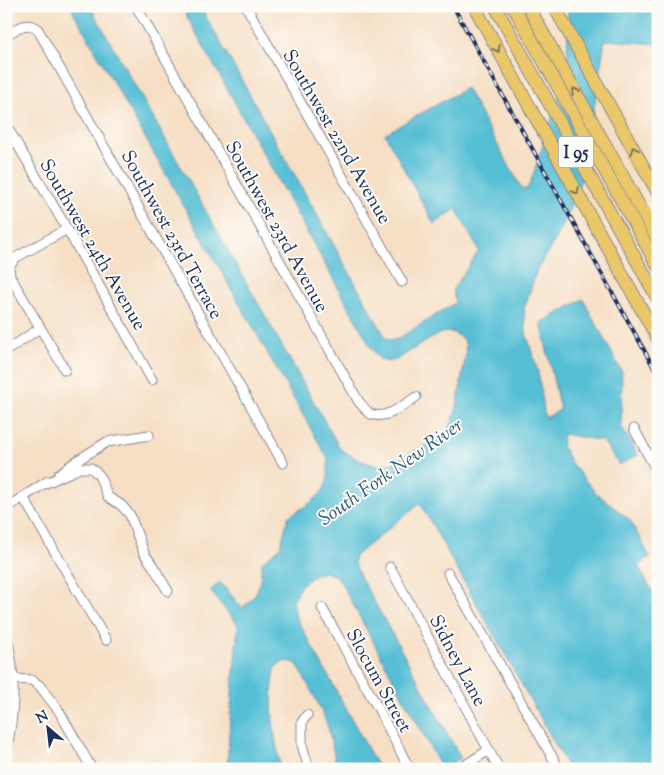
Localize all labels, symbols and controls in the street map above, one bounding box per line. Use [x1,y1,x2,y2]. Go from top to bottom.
one-way arrow [491,44,501,53]
street label: Southwest 22nd Avenue [275,45,397,230]
one-way arrow [571,87,581,96]
road number: I 95 [558,136,594,168]
street label: Southwest 23rd Avenue [217,137,334,318]
street label: Southwest 23rd Terrace [113,146,229,325]
one-way arrow [630,147,640,156]
street label: Southwest 24th Avenue [32,154,152,336]
one-way arrow [570,186,580,195]
water label: South Fork New River [313,412,470,534]
street label: Sidney Lane [421,610,492,712]
street label: Slocum Street [338,624,418,739]
north arrow [22,702,72,752]
text: N [33,707,52,730]

